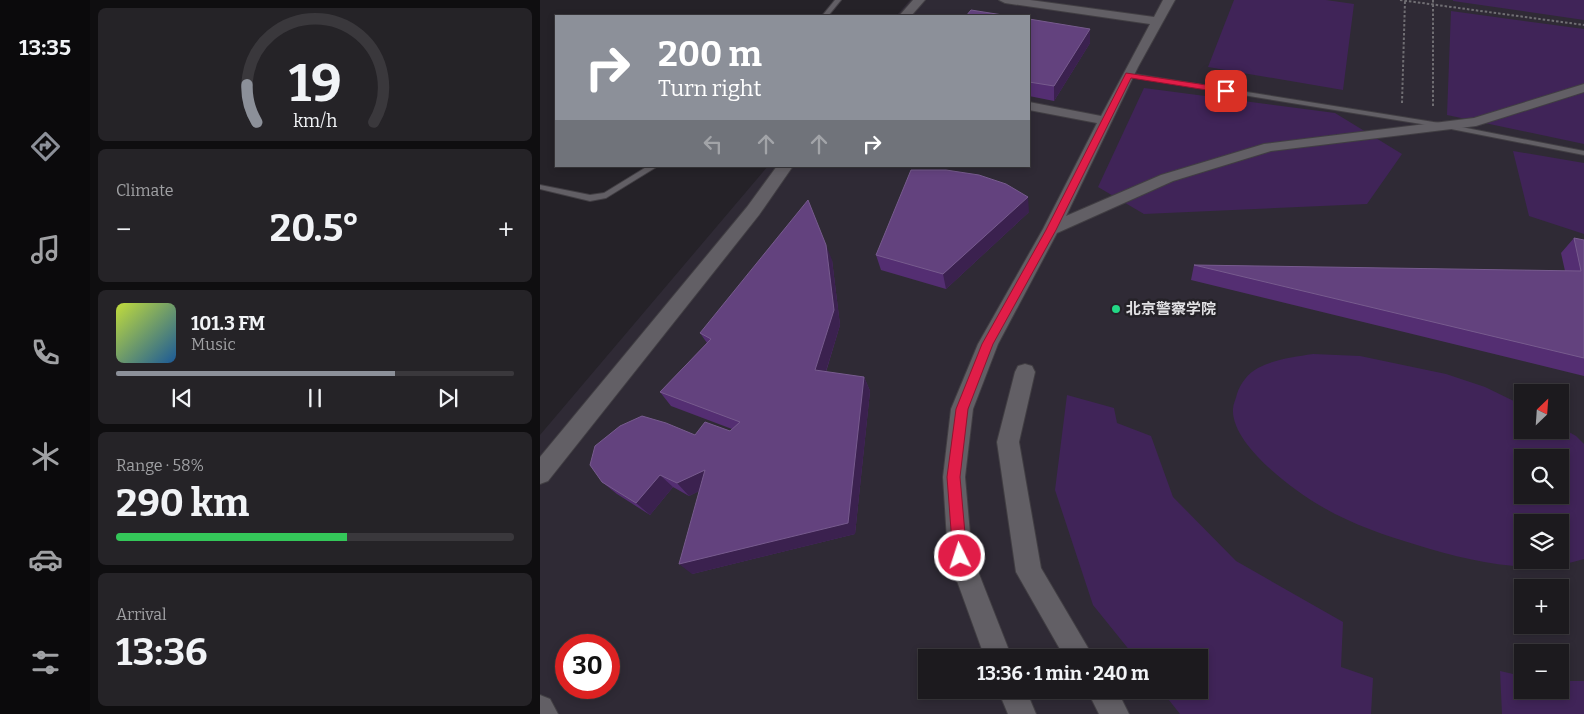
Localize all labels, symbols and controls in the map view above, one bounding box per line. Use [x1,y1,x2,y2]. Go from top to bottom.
text: 200 m [658,33,762,75]
text: 13:35 [19,34,71,61]
icon: right [575,35,640,100]
text: 19 [288,52,342,115]
pin [1205,70,1247,112]
text: Turn right [658,75,761,102]
icon: arrive [1212,77,1240,105]
text: km/h [293,110,337,132]
icon: directions [28,129,63,164]
icon: left [699,130,727,158]
icon: ahead [752,130,780,158]
icon: ahead [805,130,833,158]
icon: right [858,130,886,158]
text: Climate [116,181,174,200]
text: 20.5° [270,205,360,251]
text: − [116,213,131,246]
text: + [498,213,514,246]
icon: music [28,232,63,267]
place label: 北京警察学院 [1126,300,1216,318]
marker: 北京警察学院 [1110,303,1122,315]
text: 101.3 FM [191,312,265,335]
icon: phone [28,335,63,370]
text: Music [191,335,236,354]
icon: previous [168,384,196,412]
icon: pause [301,384,329,412]
icon: next [434,384,462,412]
north arrow [1514,384,1569,439]
map controls [1514,384,1569,699]
icon: climate [28,439,63,474]
button: search [1514,449,1569,504]
text: Range · 58% [116,456,204,475]
text: 290 km [116,480,249,526]
button: layers [1514,514,1569,569]
position arrow [933,529,985,581]
icon: car [28,542,63,577]
button: + [1514,579,1569,634]
text: Arrival [116,605,167,624]
text: 13:36 [116,629,208,675]
speed limit sign: 30 [555,634,620,699]
button: − [1514,644,1569,699]
icon: filters [28,645,63,680]
text: 13:36 · 1 min · 240 m [977,662,1149,685]

